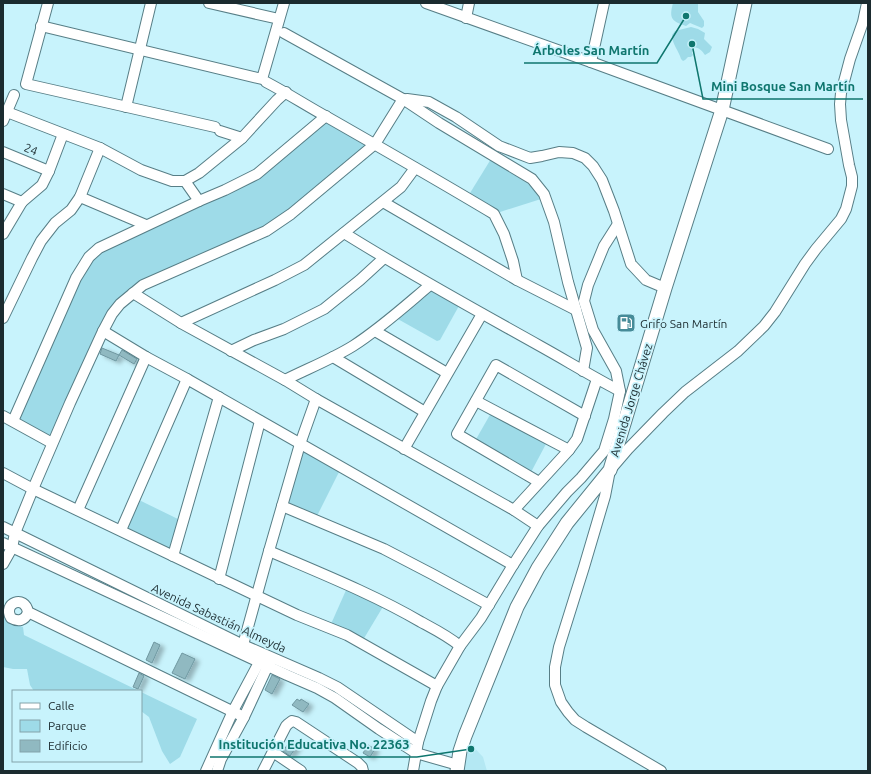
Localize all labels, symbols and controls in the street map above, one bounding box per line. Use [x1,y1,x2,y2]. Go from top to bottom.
callout: Árboles San Martín [524,38,657,63]
text: Árboles San Martín [533,42,649,57]
callout: Mini Bosque San Martín [703,74,863,99]
text: Mini Bosque San Martín [711,79,855,93]
street label: 24 [22,140,40,158]
fuel station icon: Grifo San Martín [615,312,637,334]
place label: Grifo San Martín [640,317,727,330]
street label: Avenida Jorge Chávez [608,341,655,458]
street label: Avenida Sabastián Almeyda [150,581,288,655]
legend [12,690,142,762]
text: Calle [48,699,74,712]
text: Parque [48,719,86,732]
callout: Institución Educativa No. 22363 [210,732,417,757]
text: Institución Educativa No. 22363 [219,737,409,751]
text: Edificio [48,739,88,752]

